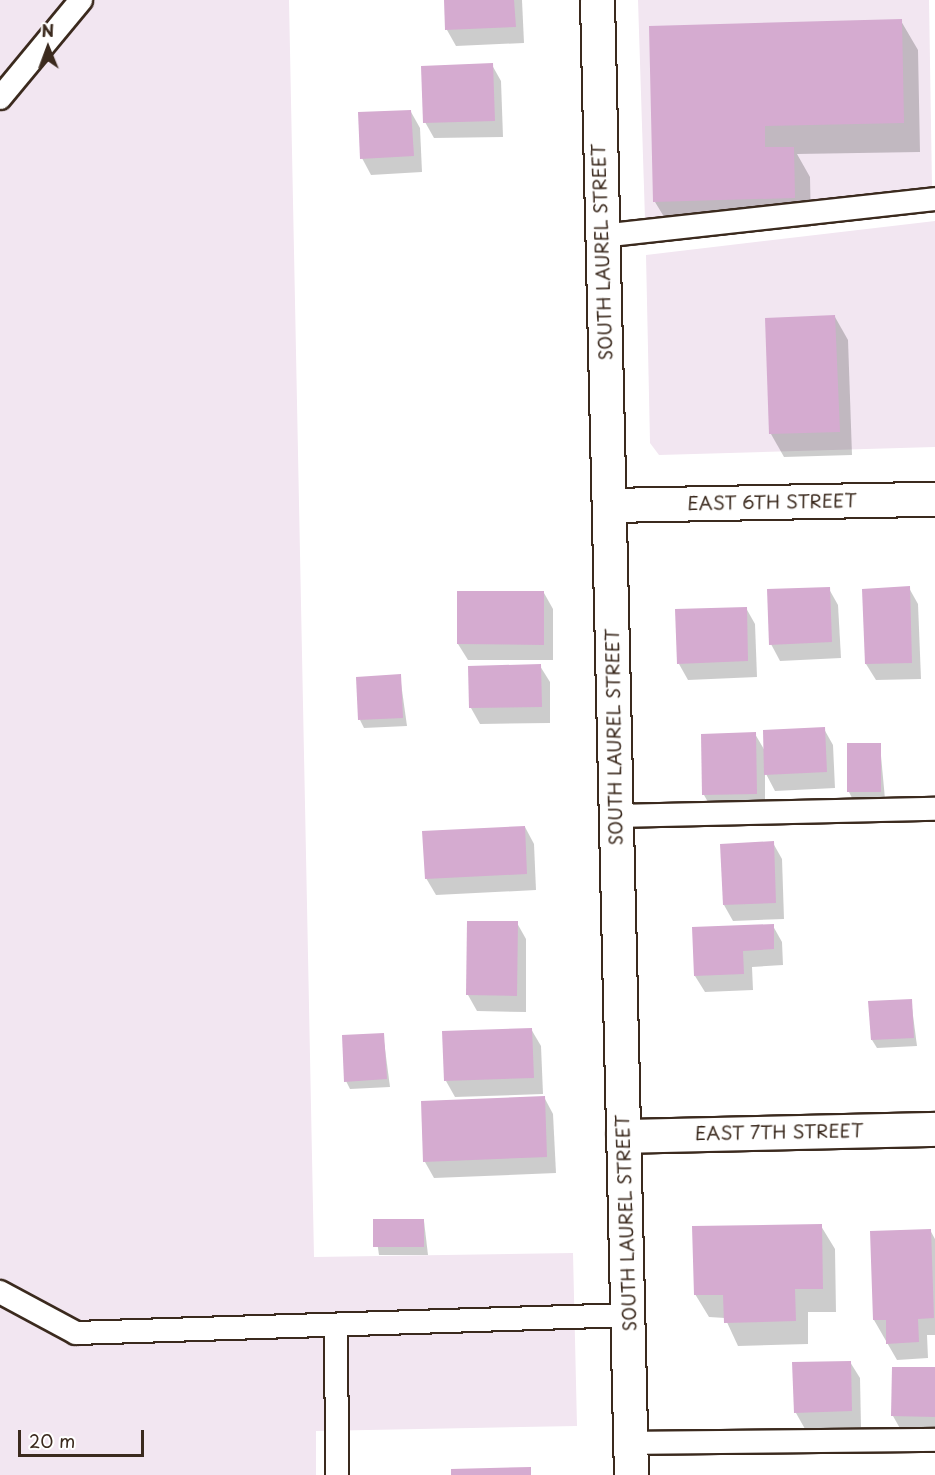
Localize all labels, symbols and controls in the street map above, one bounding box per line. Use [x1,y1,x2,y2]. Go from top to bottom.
north arrow [18,18,78,78]
text: N [41,18,54,42]
street label: SOUTH LAUREL STREET [587,143,617,361]
street label: EAST 6TH STREET [687,490,857,514]
street label: SOUTH LAUREL STREET [601,628,627,846]
street label: SOUTH LAUREL STREET [611,1114,641,1332]
street label: EAST 7TH STREET [695,1120,863,1144]
scale bar [21,1418,147,1456]
text: 20 m [29,1427,75,1454]

